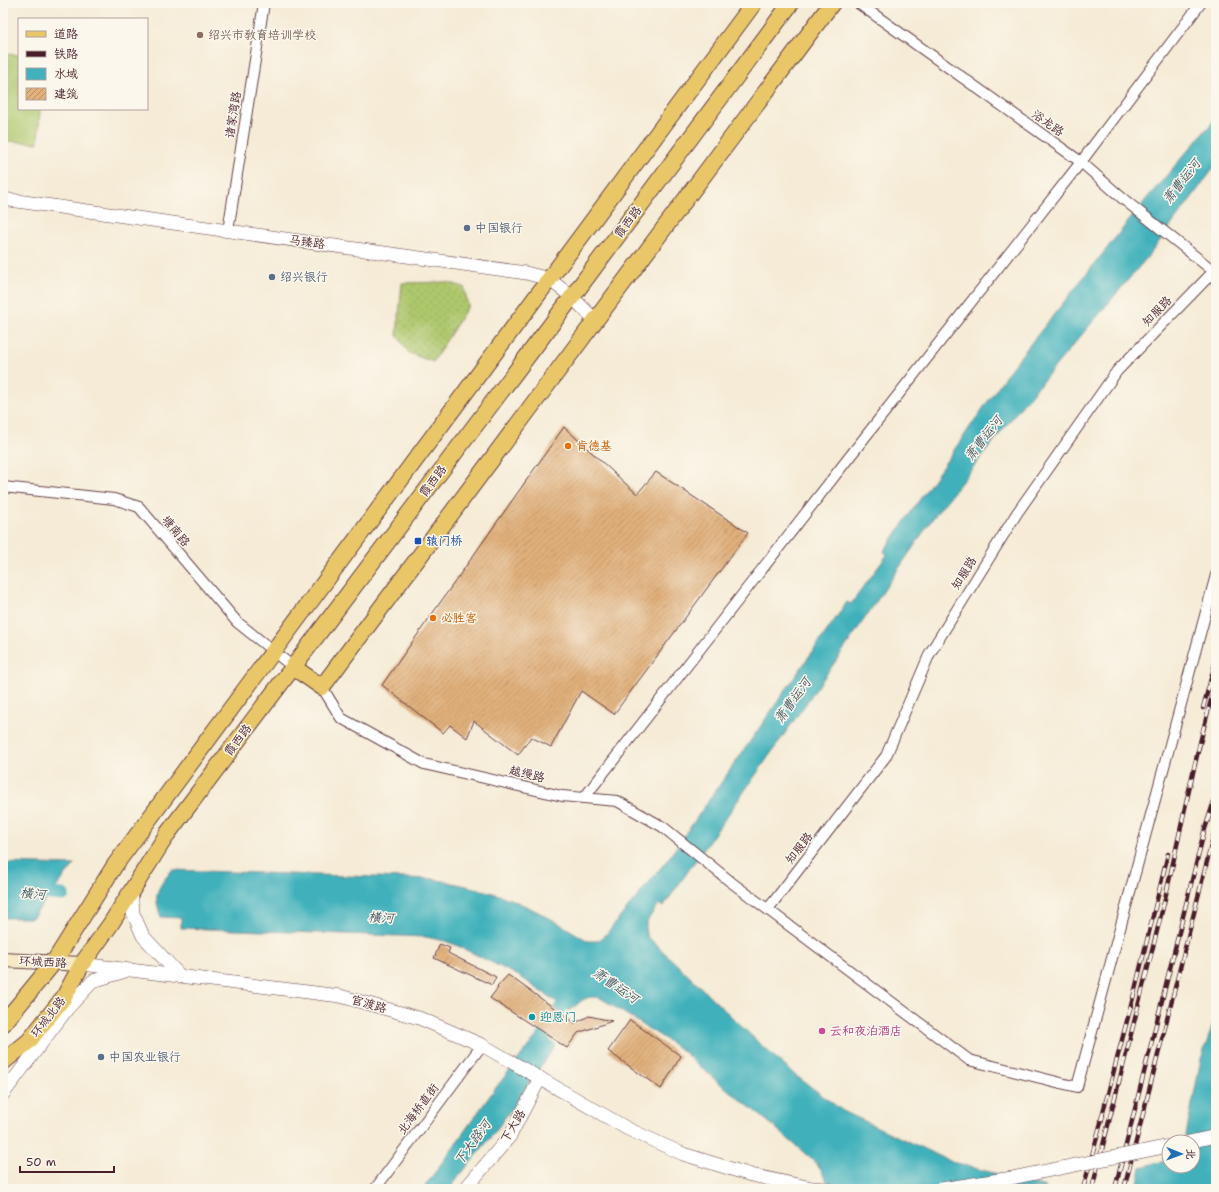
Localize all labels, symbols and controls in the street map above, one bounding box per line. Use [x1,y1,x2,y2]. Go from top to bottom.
legend [18,18,148,110]
text: 道路 [54,26,78,42]
place label: 绍兴市教育培训学校 [208,27,316,43]
marker: 绍兴市教育培训学校 [195,30,205,40]
text: 铁路 [54,46,78,62]
text: 水域 [54,66,78,82]
text: 建筑 [54,86,78,102]
street label: 诸家湾路 [221,90,245,140]
street label: 浴龙路 [1029,106,1067,140]
water label: 萧曹运河 [1159,154,1205,207]
street label: 霞西路 [611,203,645,241]
place label: 中国银行 [475,220,523,236]
marker: 中国银行 [462,223,472,233]
street label: 马臻路 [288,232,326,252]
place label: 绍兴银行 [280,269,328,285]
marker: 绍兴银行 [267,272,277,282]
street label: 知服路 [1139,292,1175,330]
water label: 萧曹运河 [961,411,1007,464]
place label: 肯德基 [576,438,612,454]
marker: 肯德基 [563,441,573,451]
street label: 霞西路 [416,462,450,500]
street label: 塘南路 [158,512,194,550]
place label: 辕门桥 [426,533,463,549]
marker: 辕门桥 [413,536,423,546]
street label: 知服路 [948,553,980,593]
place label: 必胜客 [441,610,477,626]
marker: 必胜客 [428,613,438,623]
water label: 萧曹运河 [770,673,816,726]
street label: 霞西路 [221,721,255,759]
street label: 越缦路 [508,762,546,786]
street label: 知服路 [782,829,816,867]
water label: 横河 [19,884,49,903]
water label: 横河 [368,908,396,927]
street label: 环城西路 [19,953,67,971]
water label: 萧曹运河 [589,964,644,1008]
street label: 官渡路 [349,991,389,1017]
street label: 环城北路 [27,993,69,1041]
place label: 迎恩门 [540,1009,576,1025]
marker: 迎恩门 [527,1012,537,1022]
place label: 云和夜泊酒店 [830,1023,902,1039]
marker: 云和夜泊酒店 [817,1026,827,1036]
place label: 中国农业银行 [109,1049,181,1065]
marker: 中国农业银行 [96,1052,106,1062]
street label: 北海桥直街 [394,1080,442,1138]
street label: 下大路 [497,1106,529,1146]
water label: 下大路河 [450,1115,496,1168]
north arrow [1161,1134,1201,1174]
scale bar [20,1148,114,1174]
text: 北 [1183,1149,1198,1160]
text: 50 m [26,1154,56,1170]

